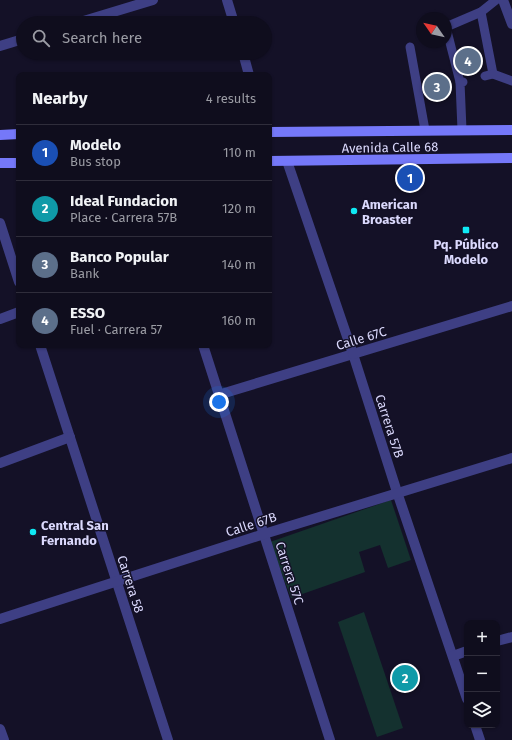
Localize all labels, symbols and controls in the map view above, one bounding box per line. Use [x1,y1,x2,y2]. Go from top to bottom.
north arrow [416,12,452,48]
search box [16,16,272,60]
icon: search [30,27,52,49]
text: Search here [62,29,142,47]
pin: 4 [455,46,481,76]
pin: 3 [424,72,450,102]
text: Nearby [32,88,87,109]
text: 4 results [206,91,256,106]
text: Modelo [70,136,121,154]
street label: Avenida Calle 68 [342,139,438,156]
text: 1 [42,145,48,160]
text: 110 m [223,145,256,160]
text: Bus stop [70,154,121,169]
pin: 1 [397,163,423,193]
text: Ideal Fundacion [70,192,178,210]
place label: American Broaster [361,197,417,227]
text: 2 [42,201,48,216]
text: 120 m [222,201,256,216]
marker: American Broaster [349,206,359,216]
text: Place · Carrera 57B [70,210,177,225]
marker: Pq. Público Modelo [461,225,471,235]
place label: Pq. Público Modelo [433,237,499,267]
text: Banco Popular [70,248,169,266]
text: 3 [42,257,48,272]
text: 140 m [222,257,256,272]
text: Bank [70,266,99,281]
text: ESSO [70,304,105,322]
text: 4 [41,313,49,328]
text: 160 m [222,313,256,328]
text: Fuel · Carrera 57 [70,322,162,337]
street label: Calle 67C [334,324,389,353]
your location [209,392,229,412]
street label: Carrera 57B [372,392,407,460]
street label: Calle 67B [224,509,279,540]
place label: Central San Fernando [41,518,109,548]
marker: Central San Fernando [28,527,38,537]
street label: Carrera 57C [272,540,307,607]
street label: Carrera 58 [114,553,147,615]
map controls [464,620,500,728]
button: + [464,620,500,656]
button: − [464,656,500,692]
pin: 2 [392,663,418,693]
button: layers [464,692,500,728]

